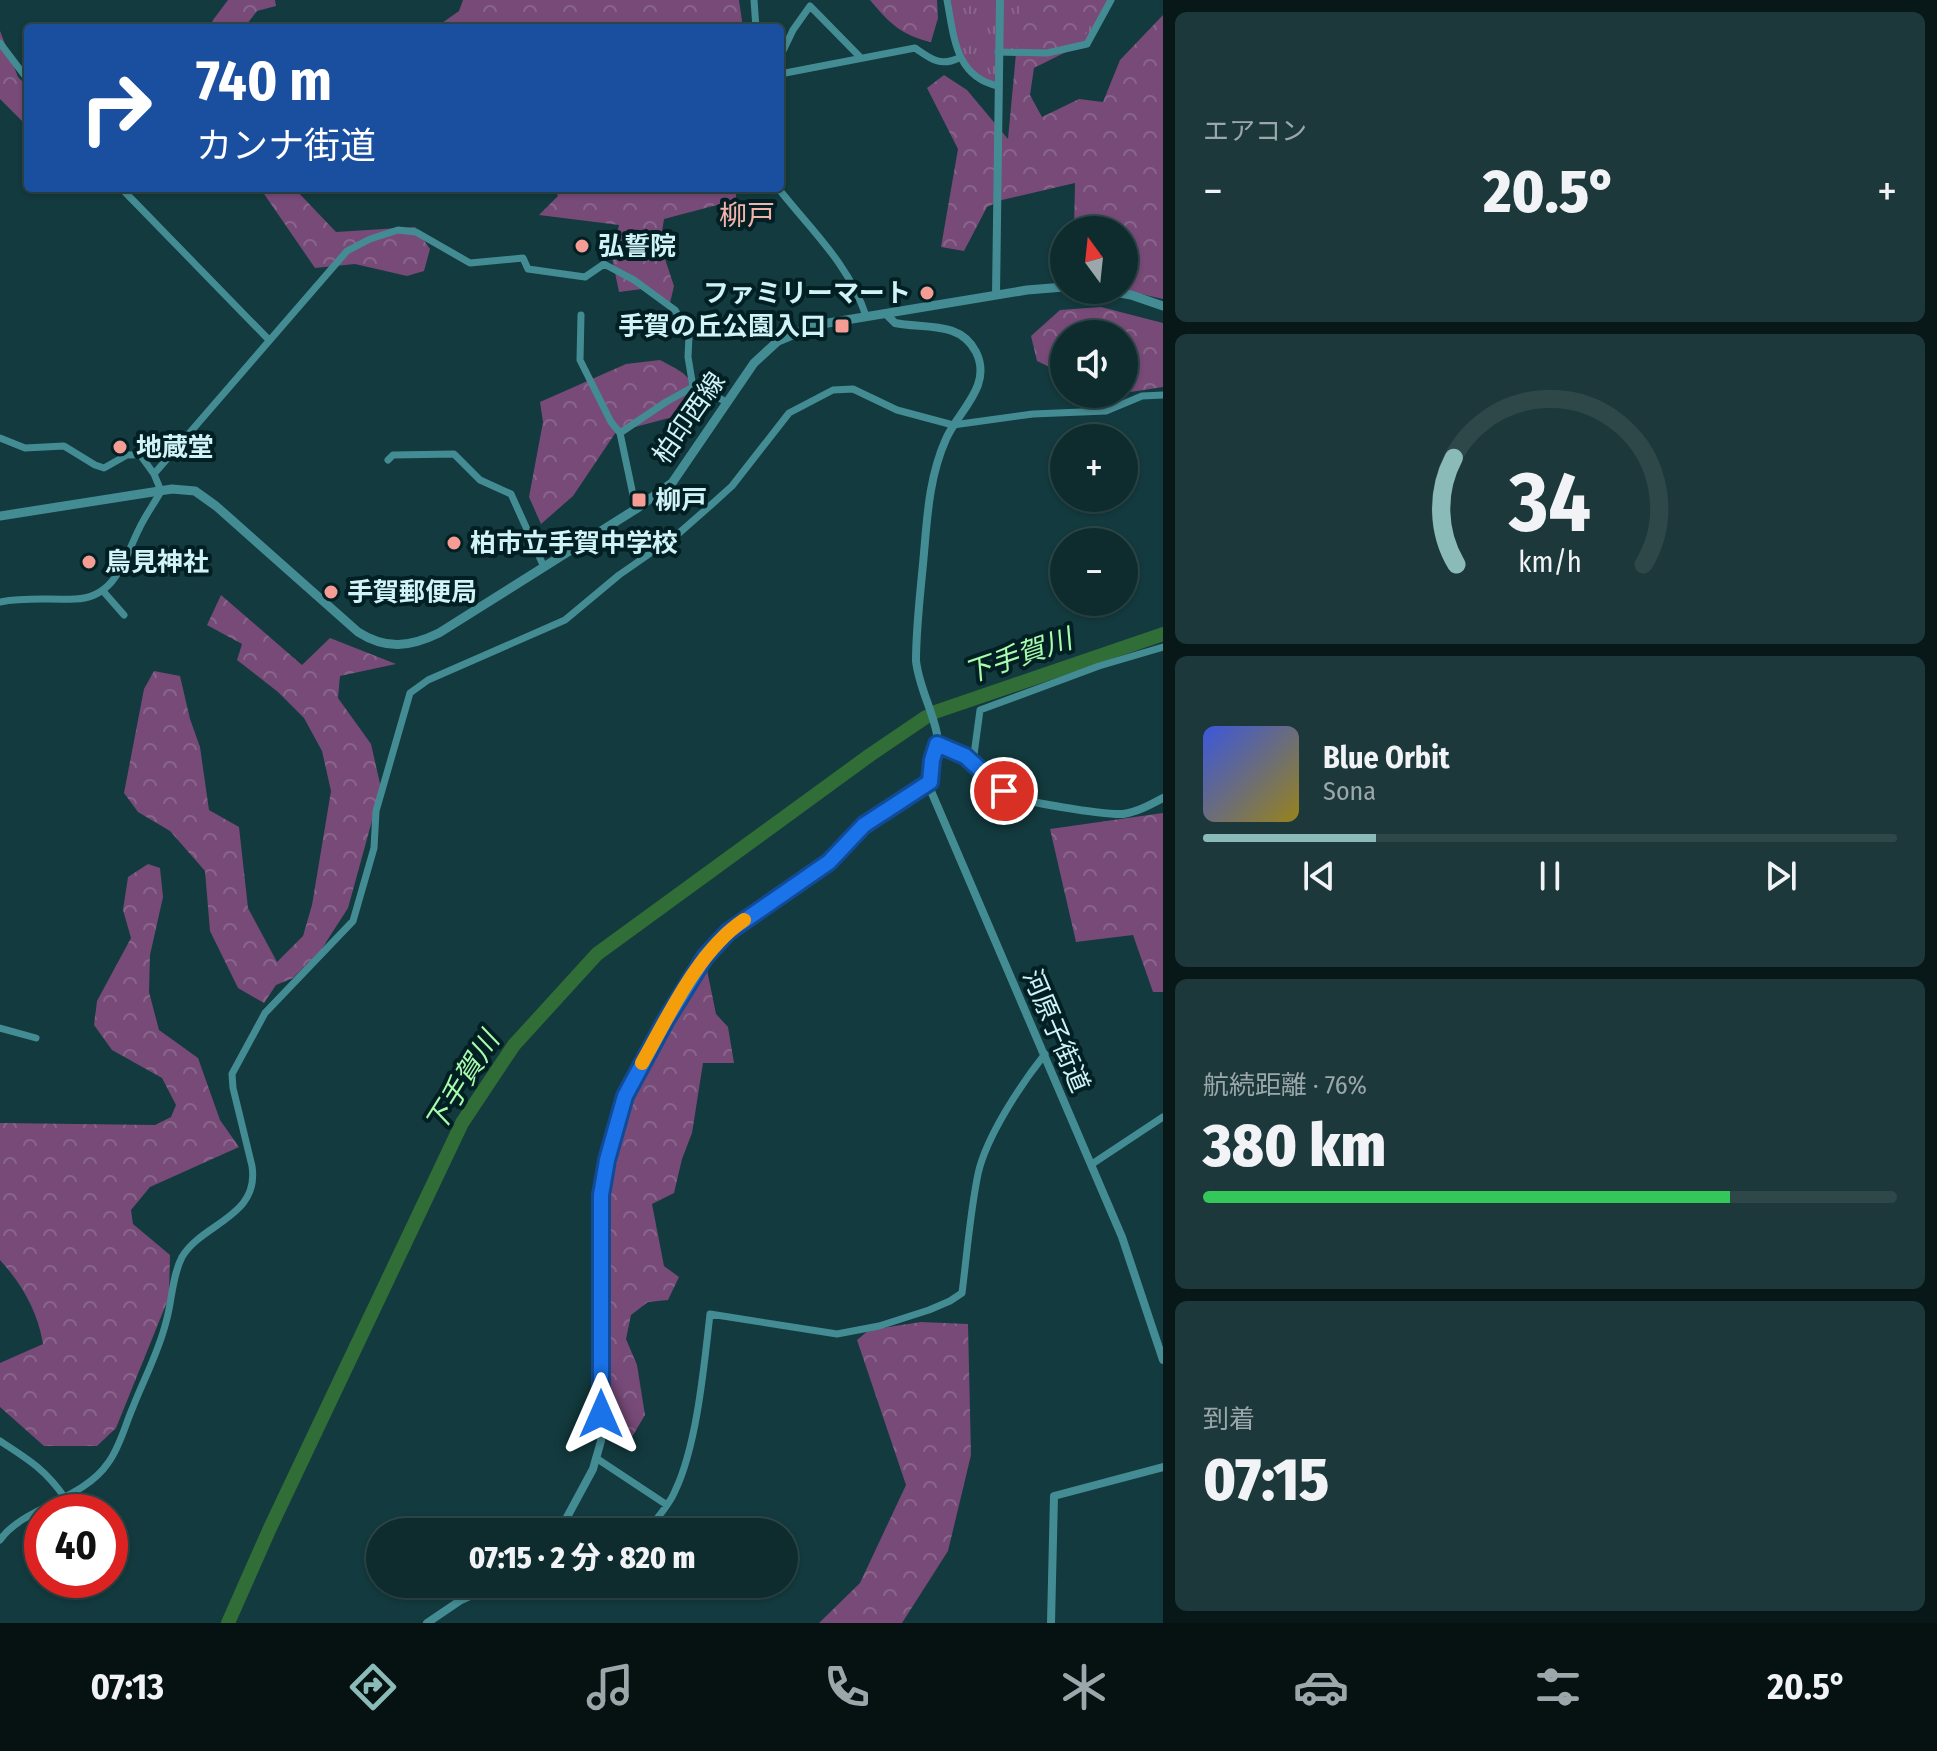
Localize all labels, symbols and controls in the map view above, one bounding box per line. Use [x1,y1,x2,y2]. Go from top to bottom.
text: 740 m [196,48,332,115]
icon: right [64,56,168,160]
text: エアコン [1203,116,1307,147]
text: カンナ街道 [196,124,376,168]
text: 20.5° [1483,156,1617,228]
text: − [1203,165,1223,218]
text: + [1877,165,1897,218]
district label: 柳戸 [719,199,775,232]
north arrow [1050,216,1138,304]
map controls [1050,216,1138,616]
place label: 弘誓院 [598,231,676,262]
marker: 弘誓院 [573,237,591,255]
place label: ファミリーマート [703,278,911,309]
marker: ファミリーマート [918,284,936,302]
place label: 手賀の丘公園入口 [618,311,826,342]
marker: 手賀の丘公園入口 [833,317,851,335]
button: sound [1050,320,1138,408]
street label: 柏印西線 [646,367,732,469]
button: + [1050,424,1138,512]
place label: 地蔵堂 [136,432,214,463]
marker: 地蔵堂 [111,438,129,456]
text: 34 [1508,453,1591,553]
place label: 柳戸 [655,485,707,516]
marker: 柳戸 [630,491,648,509]
place label: 柏市立手賀中学校 [470,528,678,559]
button: − [1050,528,1138,616]
marker: 柏市立手賀中学校 [445,534,463,552]
text: km/h [1518,545,1582,580]
place label: 鳥見神社 [105,547,209,578]
marker: 鳥見神社 [80,553,98,571]
place label: 手賀郵便局 [347,577,477,608]
marker: 手賀郵便局 [322,583,340,601]
water label: 下手賀川 [960,621,1079,690]
text: Blue Orbit [1323,740,1449,776]
pin [970,757,1038,825]
icon: arrive [982,769,1026,813]
text: Sona [1323,776,1376,807]
icon: previous [1297,854,1341,898]
icon: pause [1528,854,1572,898]
icon: next [1759,854,1803,898]
street label: 河原子街道 [1016,965,1096,1097]
water label: 下手賀川 [418,1023,507,1138]
text: 航続距離 · 76% [1203,1070,1367,1101]
text: 380 km [1203,1110,1386,1182]
position arrow [559,1372,643,1456]
text: 到着 [1203,1404,1255,1435]
text: 07:15 [1203,1444,1329,1516]
speed limit sign: 40 [24,1494,128,1598]
text: 07:15 · 2 分 · 820 m [469,1540,695,1576]
icon: directions [345,1659,401,1715]
icon: music [582,1659,638,1715]
icon: phone [819,1659,875,1715]
icon: climate [1056,1659,1112,1715]
icon: car [1293,1659,1349,1715]
icon: filters [1530,1659,1586,1715]
text: 07:13 [91,1665,164,1709]
text: 20.5° [1767,1665,1846,1709]

